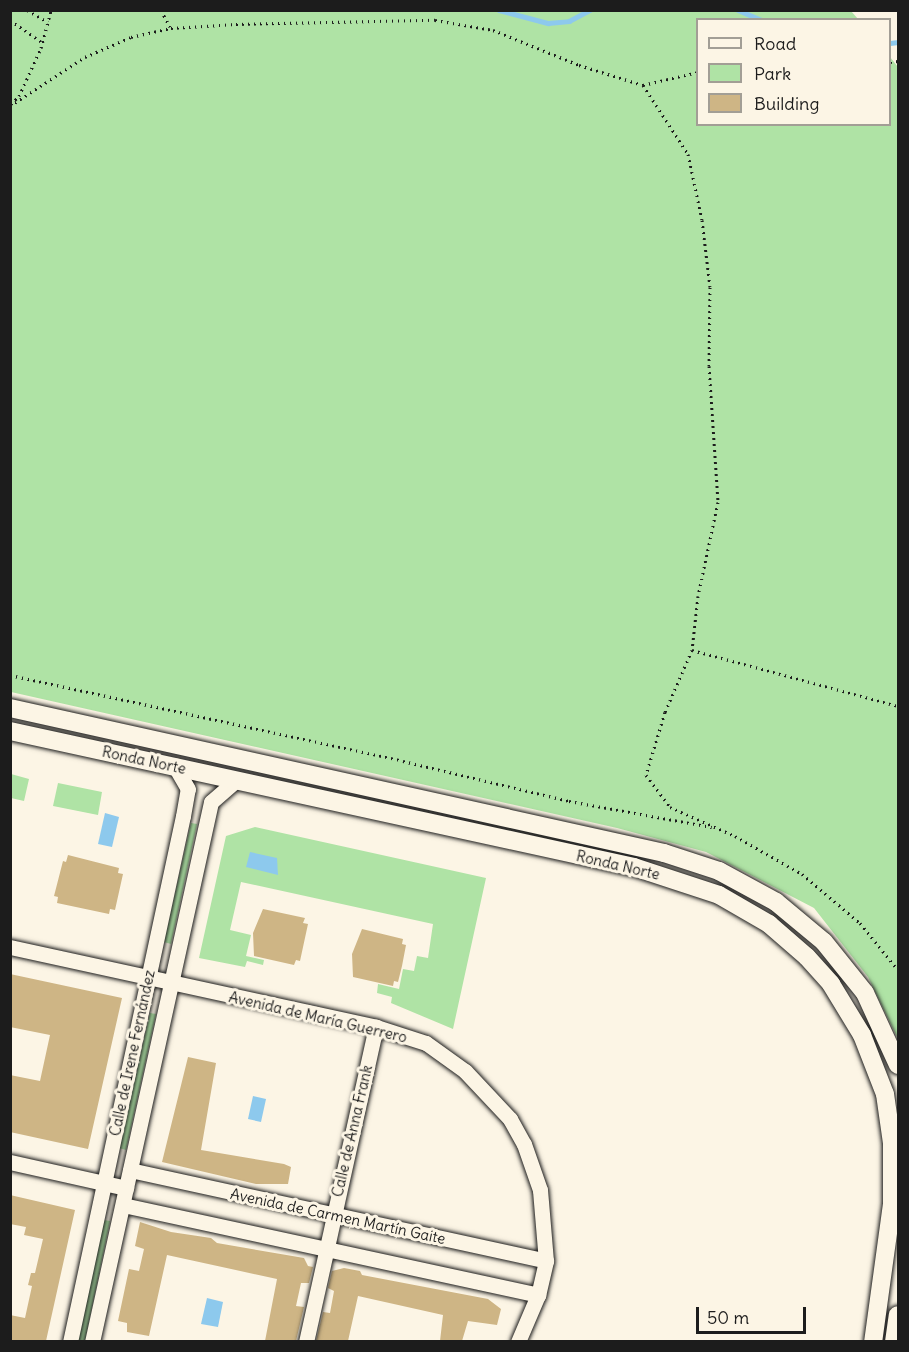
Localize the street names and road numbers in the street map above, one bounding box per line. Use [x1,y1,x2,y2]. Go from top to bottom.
street label: Ronda Norte [100,742,188,778]
street label: Ronda Norte [574,847,662,883]
street label: Calle de Irene Fernández [106,968,158,1138]
street label: Avenida de María Guerrero [227,988,409,1046]
street label: Calle de Anna Frank [328,1063,376,1199]
street label: Avenida de Carmen Martín Gaite [229,1184,447,1248]

